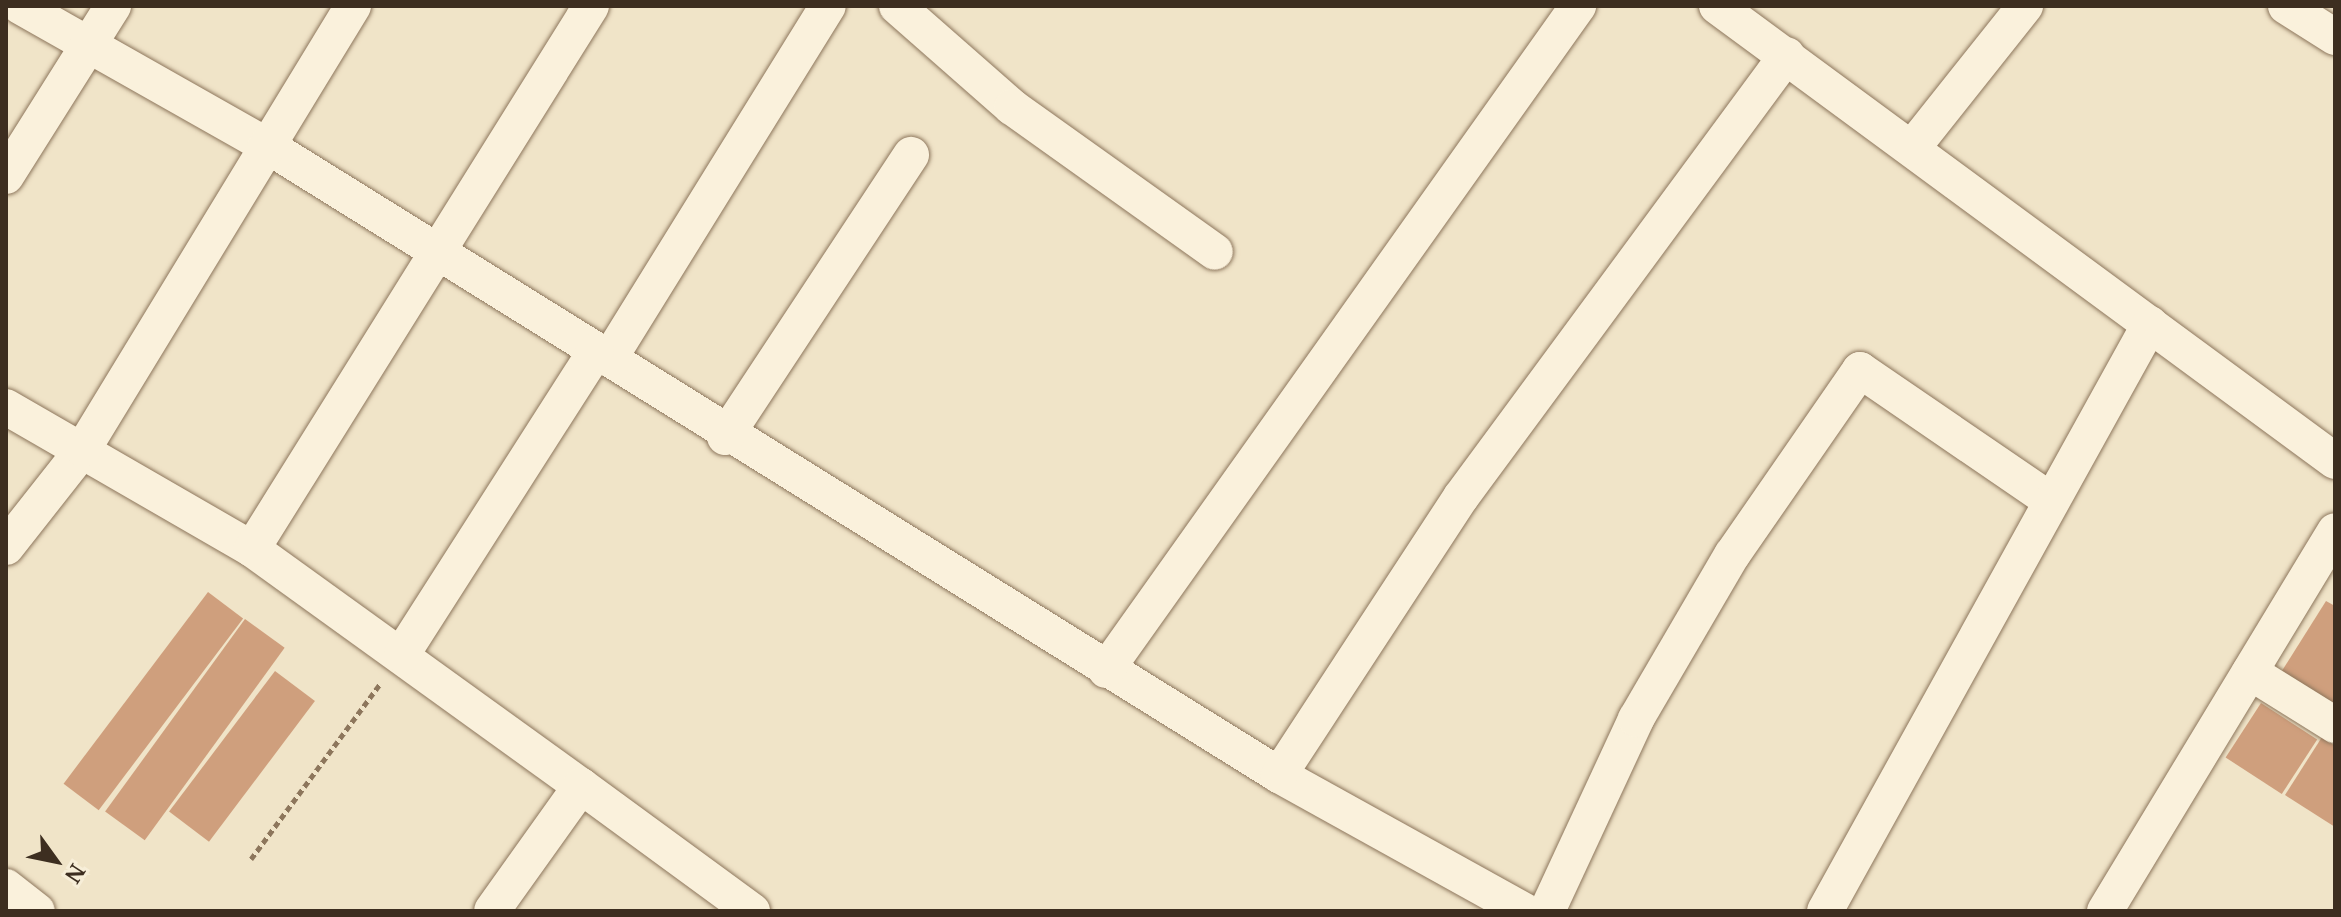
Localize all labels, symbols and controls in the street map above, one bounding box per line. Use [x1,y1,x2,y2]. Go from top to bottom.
north arrow [16,821,96,901]
text: N [59,859,93,890]

